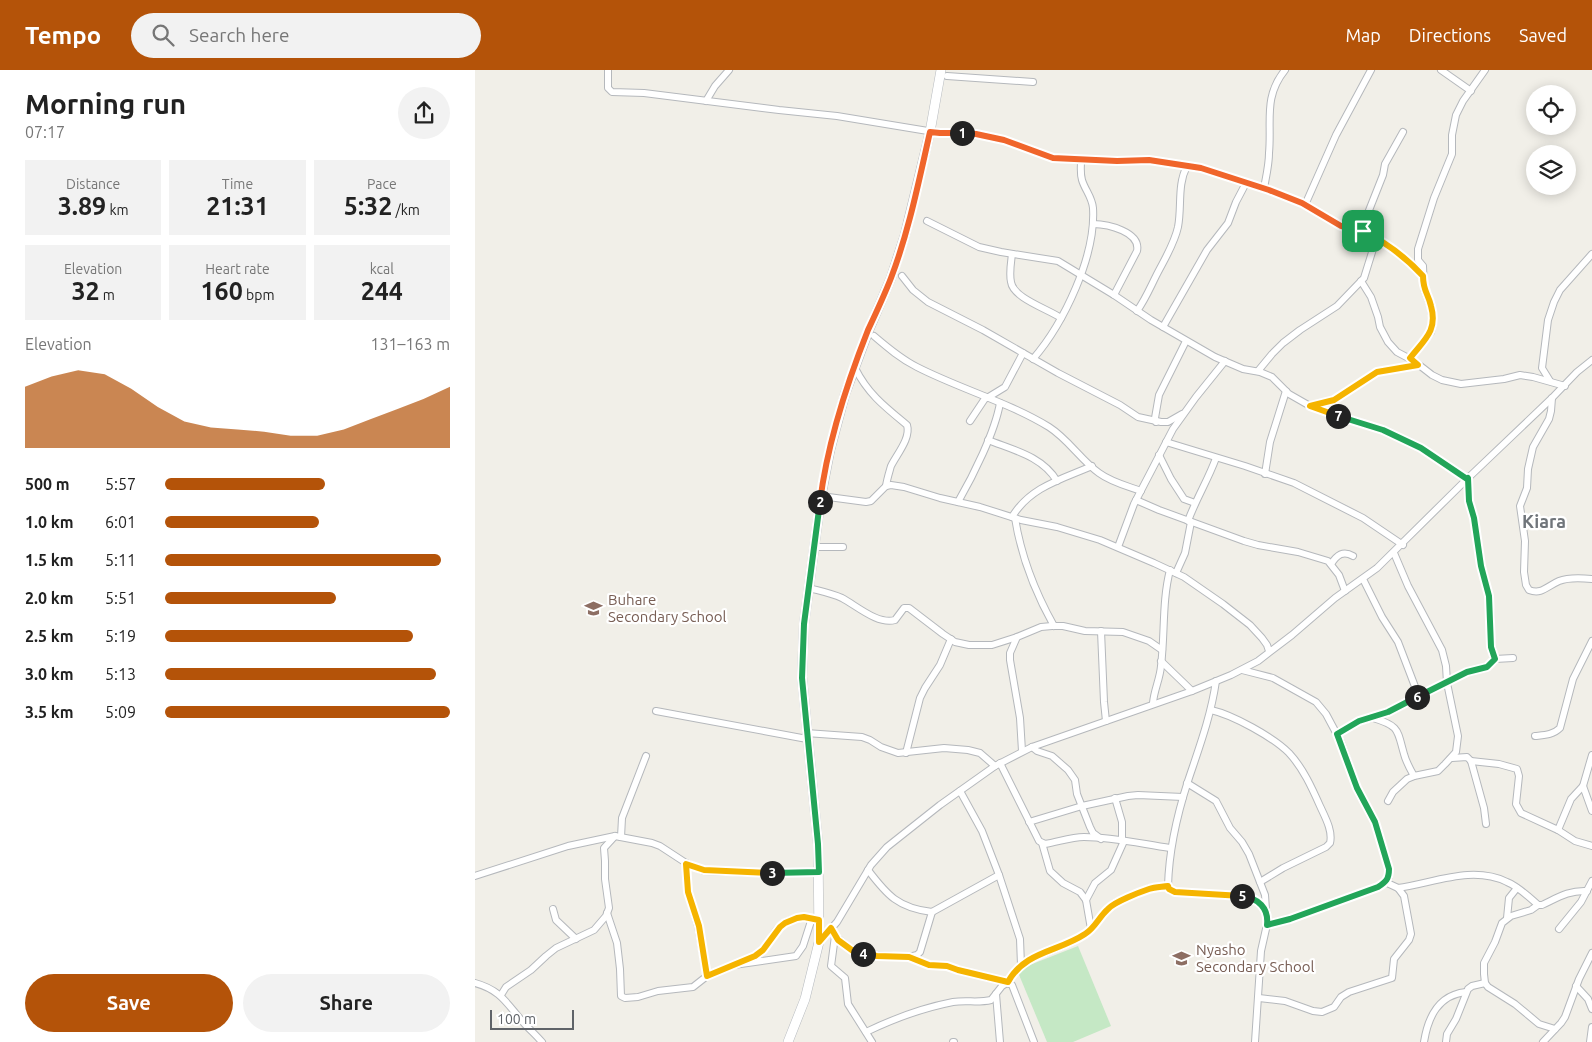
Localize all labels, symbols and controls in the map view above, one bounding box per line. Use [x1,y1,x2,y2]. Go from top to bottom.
search box [131,13,481,58]
icon: search [149,21,177,49]
text: Tempo [25,22,101,49]
text: Search here [189,24,290,46]
text: Map [1345,25,1381,45]
text: Directions [1409,25,1491,45]
text: Saved [1519,25,1567,45]
map controls [1526,85,1576,195]
button: locate [1526,85,1576,135]
button: share [398,87,450,139]
text: Morning run [25,88,186,119]
pin: 1 [949,120,975,146]
text: 07:17 [25,123,65,141]
text: 1 [959,125,966,141]
button: layers [1526,145,1576,195]
text: Distance [66,176,120,192]
text: Time [222,176,253,192]
text: Pace [367,176,397,192]
text: 3.89 [58,192,106,220]
text: 21:31 [206,192,269,220]
text: 5:32 [344,192,392,220]
text: km [106,202,129,218]
text: /km [392,202,420,218]
pin [1342,210,1384,252]
icon: arrive [1349,217,1377,245]
text: Elevation [64,261,122,277]
text: Heart rate [205,261,270,277]
text: kcal [370,261,394,277]
text: 32 [71,277,100,305]
text: 160 [201,277,243,305]
text: 244 [361,277,403,305]
text: m [100,287,115,303]
text: bpm [243,287,274,303]
text: Elevation [25,335,92,353]
text: 131–163 m [370,335,450,353]
pin: 7 [1325,404,1351,428]
text: 7 [1335,408,1342,424]
text: 500 m [25,475,70,493]
text: 5:57 [105,475,136,493]
pin: 2 [807,490,833,514]
text: 2 [817,494,824,510]
district label: Kiara [1522,511,1566,531]
text: 1.0 km [25,513,74,531]
text: 6:01 [105,513,136,531]
text: 1.5 km [25,551,74,569]
text: 5:11 [105,551,136,569]
text: 2.0 km [25,589,74,607]
text: 5:51 [105,589,136,607]
place label: Buhare Secondary School [608,591,727,625]
school or university icon: Buhare Secondary School [584,599,604,619]
text: 2.5 km [25,627,74,645]
text: 5:19 [105,627,136,645]
text: 3.0 km [25,665,74,683]
text: 5:13 [105,665,136,683]
pin: 6 [1405,684,1429,710]
text: 6 [1414,689,1421,705]
text: 3.5 km [25,703,74,721]
text: 5:09 [105,703,136,721]
pin: 3 [759,860,785,886]
text: 3 [769,865,776,881]
pin: 5 [1229,884,1255,908]
text: 5 [1239,888,1246,904]
place label: Nyasho Secondary School [1196,941,1315,975]
pin: 4 [851,942,875,966]
text: 4 [860,946,867,962]
school or university icon: Nyasho Secondary School [1172,949,1192,969]
button: Save [25,974,233,1032]
button: Share [243,974,450,1032]
scale bar [490,1007,574,1030]
text: 100 m [497,1011,536,1027]

